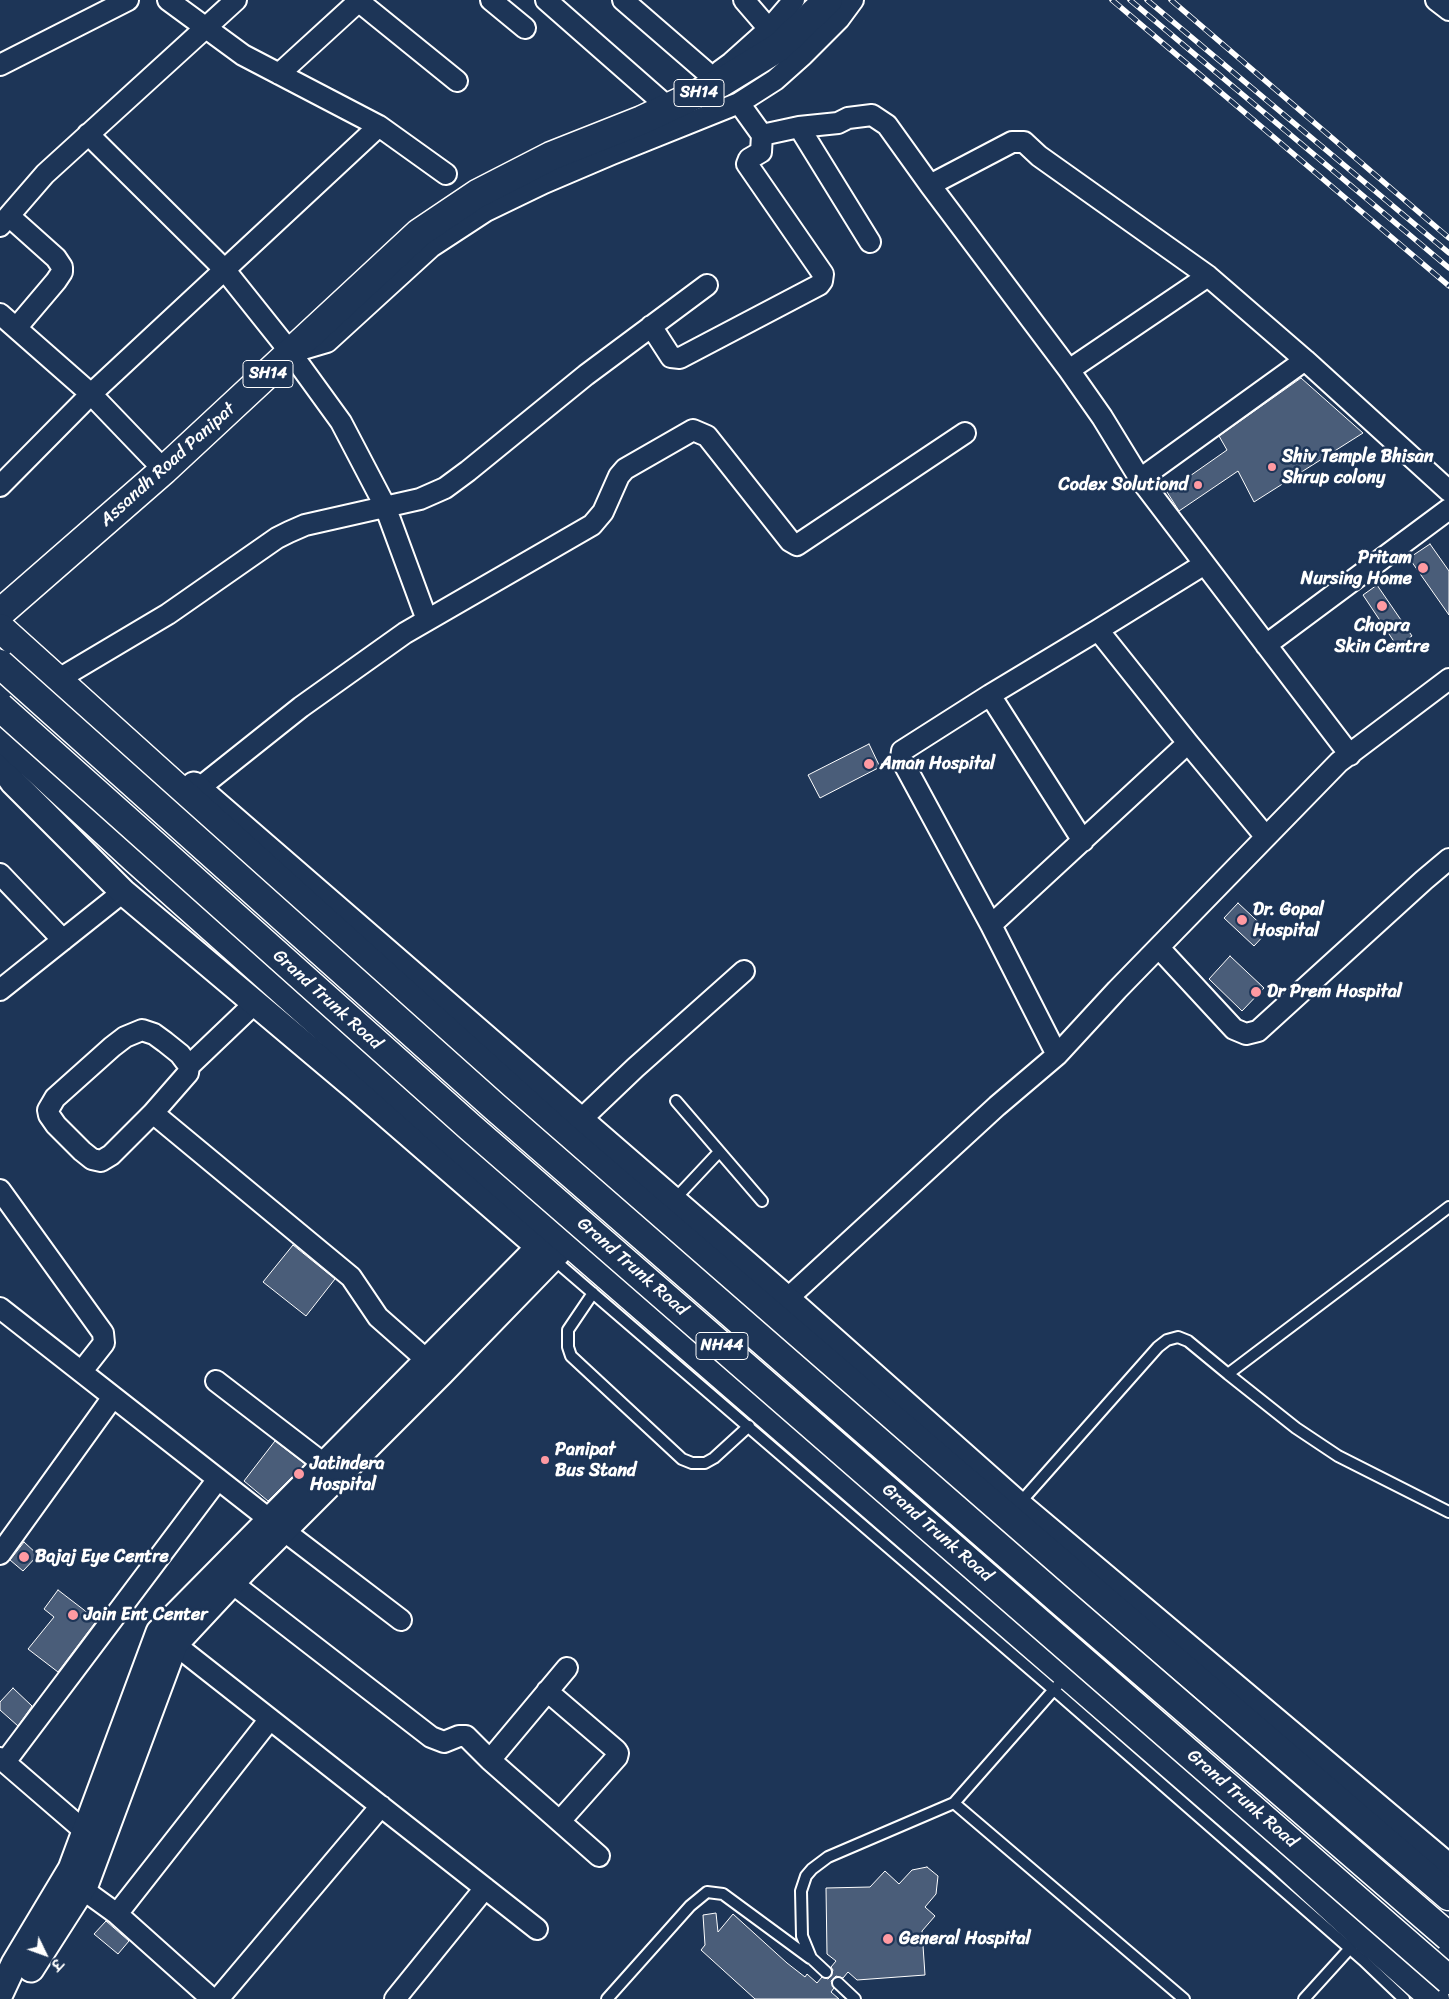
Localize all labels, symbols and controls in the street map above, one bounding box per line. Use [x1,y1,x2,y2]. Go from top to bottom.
road number: SH14 [674,80,724,106]
road number: SH14 [243,360,293,388]
street label: Assandh Road Panipat [96,399,240,531]
place label: Shiv Temple Bhisan Shrup colony [1282,446,1434,488]
marker: Shiv Temple Bhisan Shrup colony [1266,461,1278,473]
place label: Codex Solutiond [1059,474,1188,496]
marker: Codex Solutiond [1192,479,1204,491]
place label: Pritam Nursing Home [1301,547,1412,590]
marker: Pritam Nursing Home [1416,561,1430,575]
marker: Chopra Skin Centre [1375,599,1389,613]
place label: Chopra Skin Centre [1335,615,1429,658]
place label: Aman Hospital [880,753,995,775]
marker: Aman Hospital [862,757,876,771]
place label: Dr. Gopal Hospital [1253,899,1324,942]
marker: Dr. Gopal Hospital [1235,913,1249,927]
street label: Grand Trunk Road [268,945,386,1055]
place label: Dr Prem Hospital [1267,981,1402,1003]
marker: Dr Prem Hospital [1249,985,1263,999]
street label: Grand Trunk Road [572,1213,692,1321]
road number: NH44 [696,1332,748,1360]
place label: Panipat Bus Stand [555,1439,636,1482]
place label: Jatindera Hospital [310,1453,385,1496]
marker: Panipat Bus Stand [539,1454,551,1466]
marker: Jatindera Hospital [292,1467,306,1481]
street label: Grand Trunk Road [877,1479,997,1587]
place label: Bajaj Eye Centre [35,1546,169,1568]
marker: Bajaj Eye Centre [17,1550,31,1564]
place label: Jain Ent Center [84,1604,208,1626]
marker: Jain Ent Center [66,1608,80,1622]
street label: Grand Trunk Road [1182,1745,1302,1853]
place label: General Hospital [899,1928,1031,1950]
north arrow [20,1929,70,1979]
marker: General Hospital [881,1932,895,1946]
text: उ [44,1953,69,1976]

